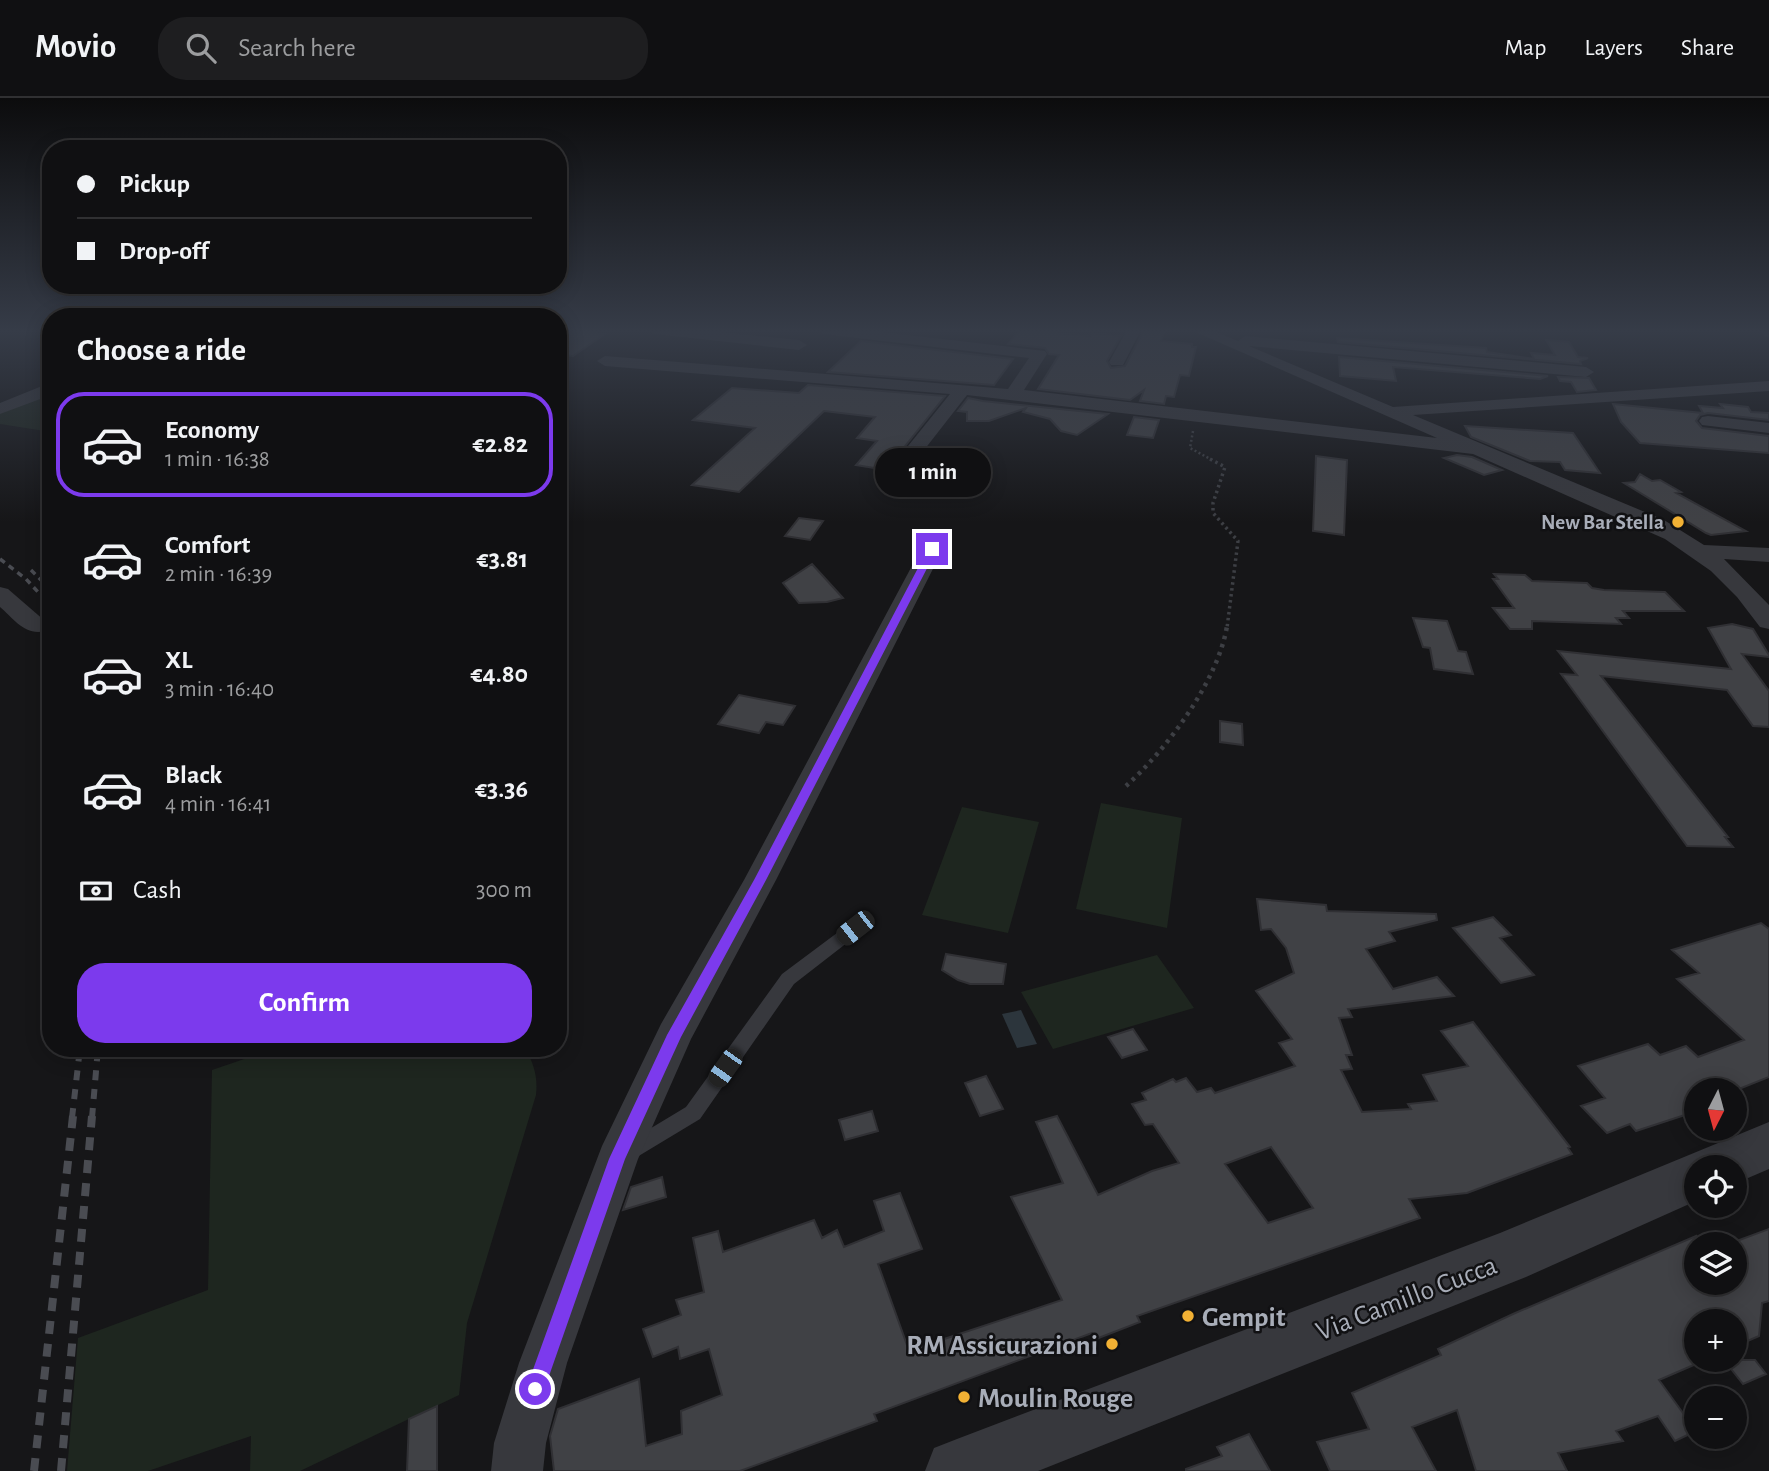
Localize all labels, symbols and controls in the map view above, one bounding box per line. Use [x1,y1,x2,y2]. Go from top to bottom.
search box [158,17,648,80]
icon: search [182,29,220,67]
text: Movio [35,31,116,64]
text: Search here [238,35,356,61]
text: Map [1504,36,1546,60]
text: Layers [1584,36,1643,60]
text: Share [1681,36,1734,60]
text: Pickup [119,171,190,197]
text: Drop-off [119,238,208,264]
text: Choose a ride [77,334,246,366]
icon: car [81,413,144,476]
text: Economy [165,417,259,443]
text: €2.82 [473,431,528,457]
text: 1 min · 16:38 [165,448,270,471]
callout: 1 min [874,448,990,496]
text: 1 min [909,461,957,484]
place label: New Bar Stella [1541,512,1664,533]
marker: New Bar Stella [1670,514,1686,530]
icon: car [81,528,144,591]
text: Comfort [165,532,250,558]
route end [916,533,948,565]
text: €3.81 [477,546,528,572]
text: 2 min · 16:39 [165,563,272,586]
icon: car [81,643,144,706]
text: XL [165,647,192,673]
text: €4.80 [470,661,528,687]
text: 3 min · 16:40 [165,678,274,701]
icon: car [81,758,144,821]
text: Black [165,762,222,788]
text: €3.36 [475,776,528,802]
text: 4 min · 16:41 [165,793,272,816]
icon: cash [77,872,115,910]
text: Cash [133,877,182,903]
text: 300 m [476,879,532,902]
car [832,907,879,949]
button: Confirm [77,963,532,1043]
car [705,1045,746,1091]
north arrow [1684,1078,1746,1141]
map controls [1684,1078,1747,1449]
button: locate [1684,1155,1747,1218]
button: layers [1684,1232,1747,1295]
street label: Via Camillo Cucca [1312,1251,1501,1346]
place label: Gempit [1202,1304,1286,1332]
marker: Gempit [1180,1308,1196,1324]
button: + [1684,1309,1747,1372]
place label: RM Assicurazioni [906,1332,1098,1360]
marker: RM Assicurazioni [1104,1336,1120,1352]
route start [519,1373,551,1405]
place label: Moulin Rouge [978,1385,1133,1413]
button: − [1684,1386,1747,1449]
marker: Moulin Rouge [956,1389,972,1405]

